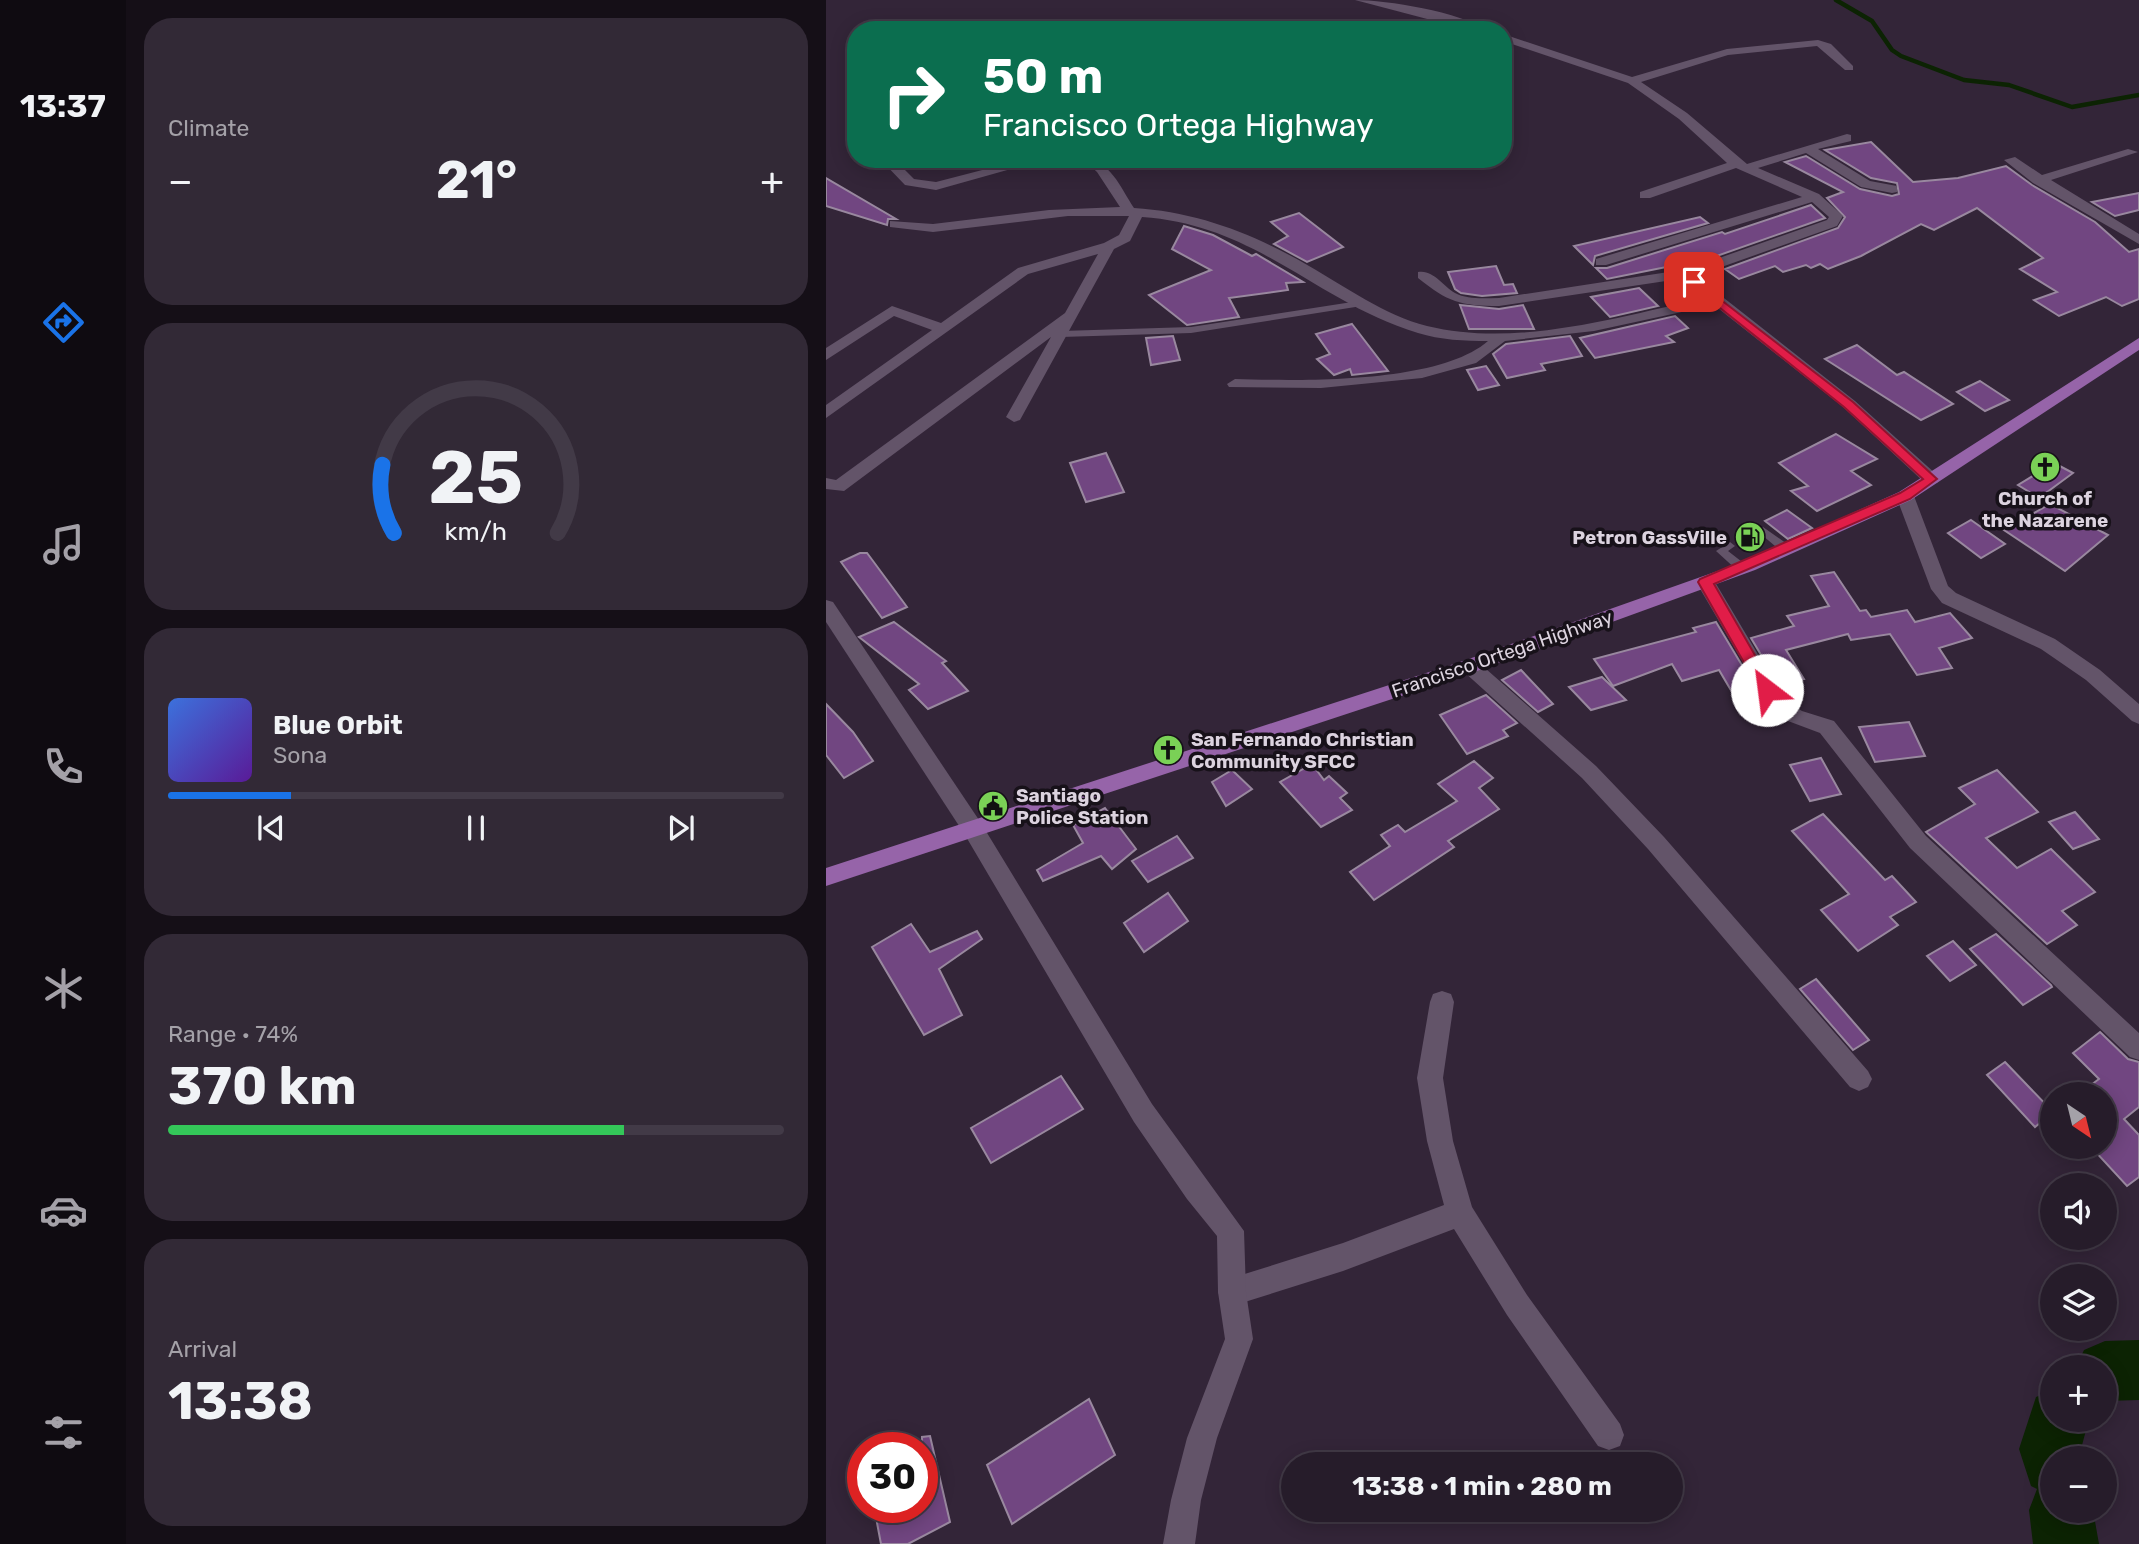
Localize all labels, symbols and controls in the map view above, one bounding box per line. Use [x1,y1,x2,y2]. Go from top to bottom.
text: 50 m [983,47,1103,105]
icon: right [868,49,959,140]
text: 13:37 [20,87,106,125]
text: Francisco Ortega Highway [983,106,1374,144]
text: Climate [168,114,249,142]
text: 21° [436,149,517,211]
text: − [168,158,193,204]
text: + [760,158,784,204]
pin [1664,252,1724,312]
icon: arrive [1675,263,1713,301]
icon: directions [39,298,88,347]
text: 25 [429,435,523,521]
church icon: Church of the Nazarene [2028,450,2062,484]
place label: Church of the Nazarene [1982,487,2108,532]
text: km/h [445,517,507,546]
icon: music [39,520,88,569]
fuel station icon: Petron GassVille [1733,520,1767,554]
place label: Petron GassVille [1572,526,1727,549]
street label: Francisco Ortega Highway [1389,605,1615,703]
position arrow [1730,653,1804,727]
text: Blue Orbit [273,710,403,741]
place label: San Fernando Christian Community SFCC [1191,728,1414,773]
church icon: San Fernando Christian Community SFCC [1151,733,1185,767]
text: Sona [273,741,327,769]
icon: phone [39,742,88,791]
place label: Santiago Police Station [1016,784,1148,829]
public building icon: Santiago Police Station [976,789,1010,823]
icon: previous [252,809,290,847]
icon: pause [457,809,495,847]
icon: next [662,809,700,847]
icon: climate [39,964,88,1013]
text: Range · 74% [168,1020,298,1048]
text: 370 km [168,1055,357,1117]
north arrow [2040,1082,2118,1158]
map controls [2040,1082,2117,1523]
button: sound [2040,1173,2117,1250]
icon: car [39,1186,88,1235]
button: layers [2040,1264,2117,1341]
text: Arrival [168,1335,237,1363]
button: + [2040,1355,2117,1432]
text: 13:38 [168,1370,313,1432]
icon: filters [39,1408,88,1457]
speed limit sign: 30 [847,1432,938,1523]
button: − [2040,1446,2117,1523]
text: 13:38 · 1 min · 280 m [1352,1471,1612,1502]

